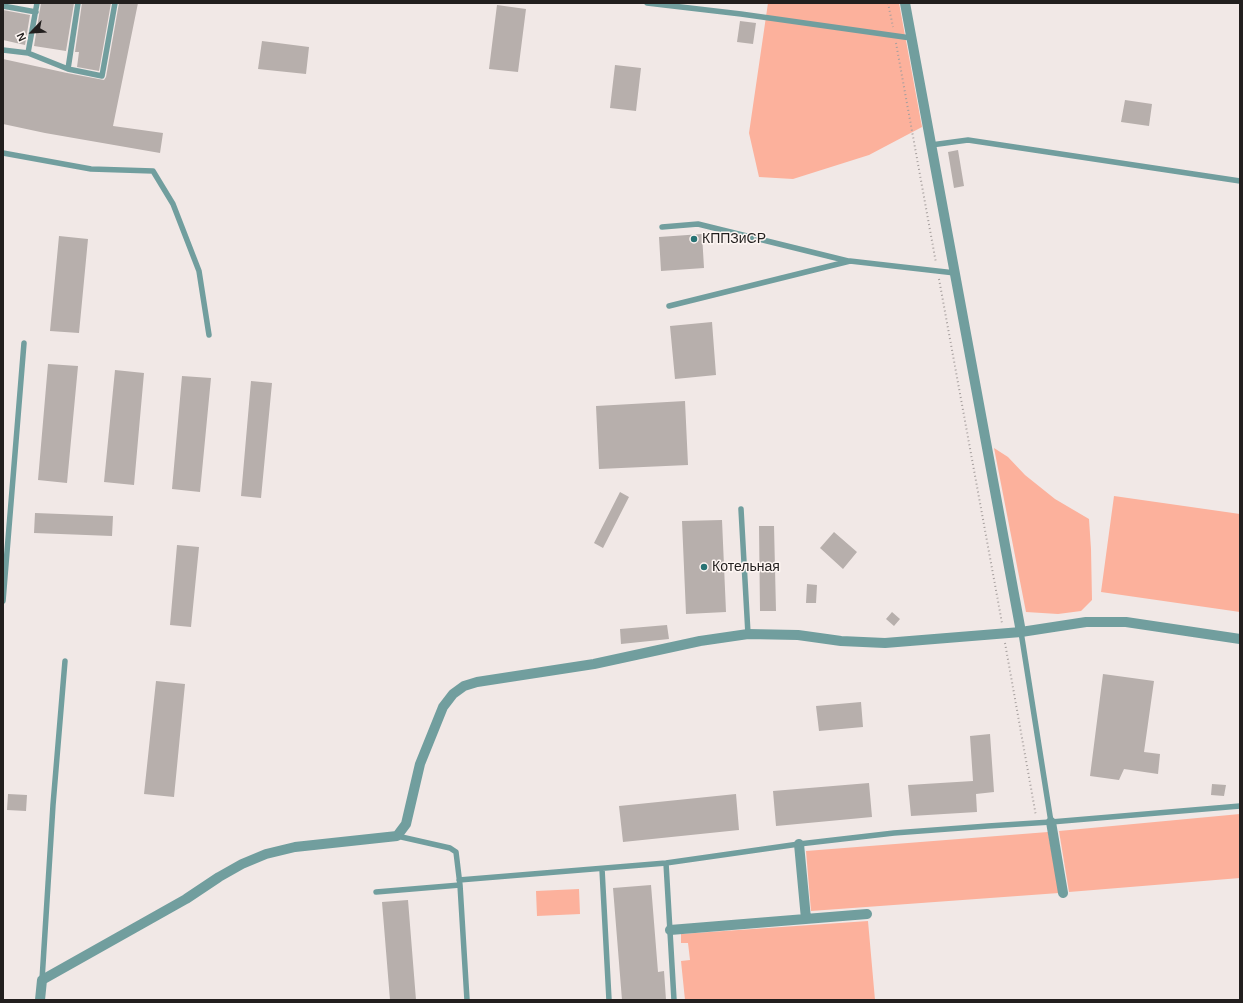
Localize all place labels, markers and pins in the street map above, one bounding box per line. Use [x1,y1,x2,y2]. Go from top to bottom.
place label: КППЗиСР [702,231,766,247]
marker: КППЗиСР [689,234,699,244]
place label: Котельная [712,559,780,575]
marker: Котельная [699,562,709,572]

